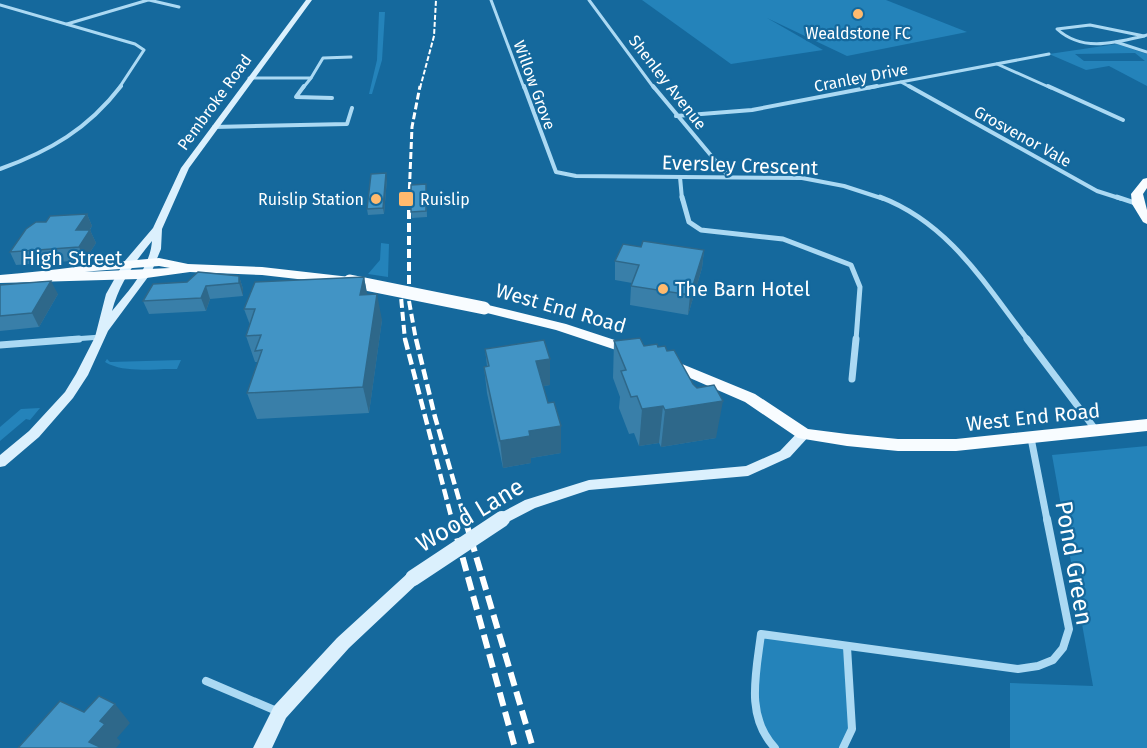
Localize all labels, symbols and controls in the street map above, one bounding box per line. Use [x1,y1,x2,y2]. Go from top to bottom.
marker: Wealdstone FC [851,7,865,21]
place label: Wealdstone FC [805,24,911,43]
street label: Shenley Avenue [625,31,710,133]
street label: Willow Grove [510,38,559,132]
street label: Pembroke Road [173,51,256,154]
street label: Cranley Drive [813,59,910,96]
street label: Grosvenor Vale [971,102,1075,171]
street label: Eversley Crescent [661,150,819,180]
place label: Ruislip Station [258,190,364,209]
marker: Ruislip [397,190,415,208]
place label: Ruislip [420,190,470,209]
marker: Ruislip Station [369,192,383,206]
street label: High Street [22,246,123,270]
place label: The Barn Hotel [675,277,810,301]
street label: West End Road [493,278,629,338]
marker: The Barn Hotel [656,282,670,296]
street label: West End Road [965,398,1101,436]
street label: Wood Lane [411,472,529,558]
street label: Pond Green [1049,499,1099,627]

